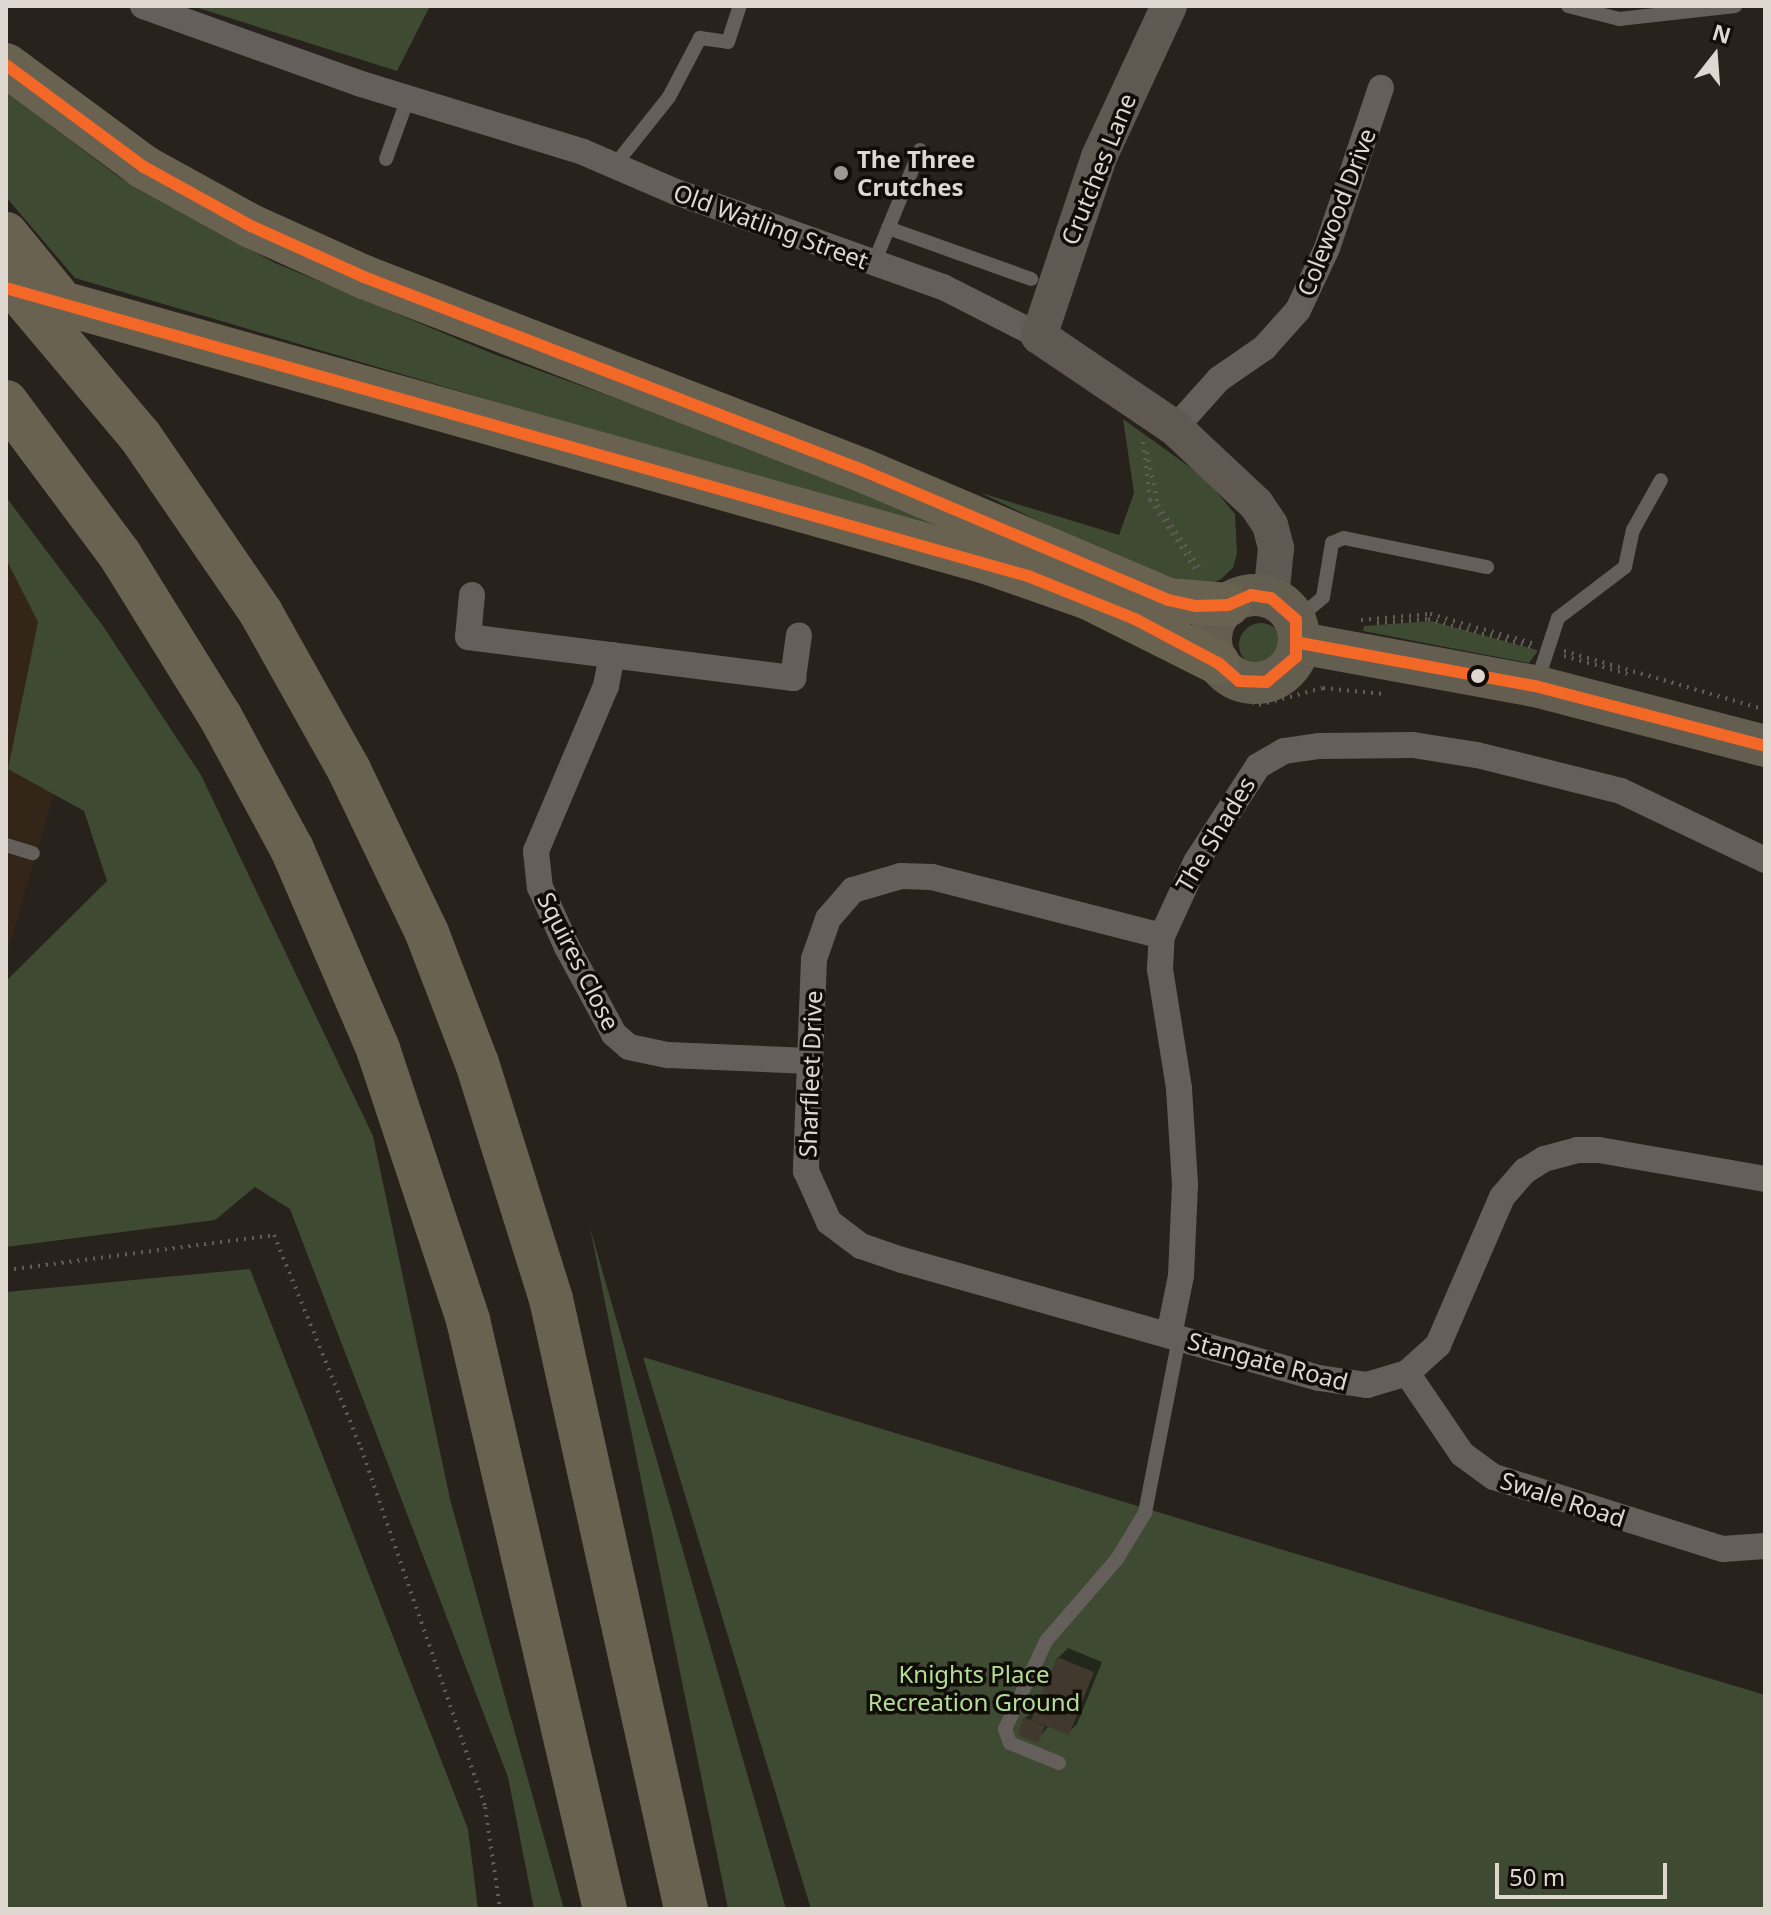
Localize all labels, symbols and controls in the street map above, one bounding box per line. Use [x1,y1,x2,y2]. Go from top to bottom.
north arrow [1675,16,1755,96]
text: N [1709,16,1735,50]
street label: Crutches Lane [1055,89,1141,249]
street label: Colewood Drive [1291,124,1381,300]
place label: The Three Crutches [857,145,975,201]
marker: The Three Crutches [832,164,850,182]
street label: Old Watling Street [670,177,872,275]
unlabelled marker [1470,668,1486,684]
street label: The Shades [1169,771,1261,897]
street label: Squires Close [532,887,626,1035]
street label: Sharfleet Drive [793,990,827,1158]
street label: Stangate Road [1185,1326,1351,1396]
street label: Swale Road [1497,1465,1629,1533]
park label: Knights Place Recreation Ground [868,1660,1080,1716]
scale bar [1499,1847,1671,1897]
text: 50 m [1509,1860,1565,1893]

